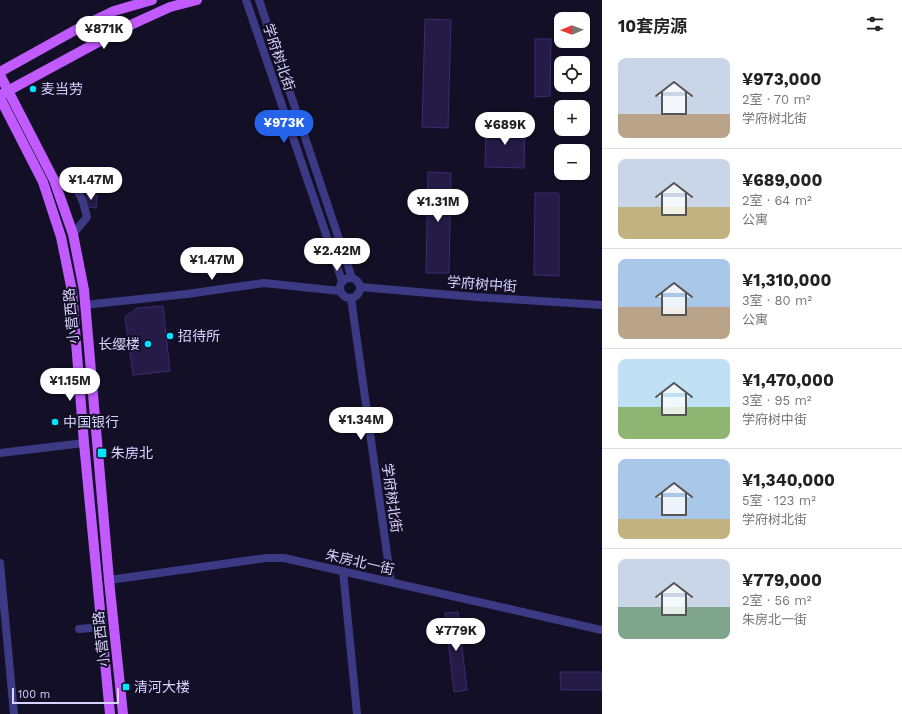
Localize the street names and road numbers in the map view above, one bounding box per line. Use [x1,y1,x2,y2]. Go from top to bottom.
street label: 学府树北街 [260,21,298,93]
street label: 学府树中街 [447,274,517,294]
street label: 小营西路 [61,287,81,345]
street label: 学府树北街 [379,462,405,534]
street label: 朱房北一街 [324,546,396,578]
street label: 小营西路 [90,610,112,668]

